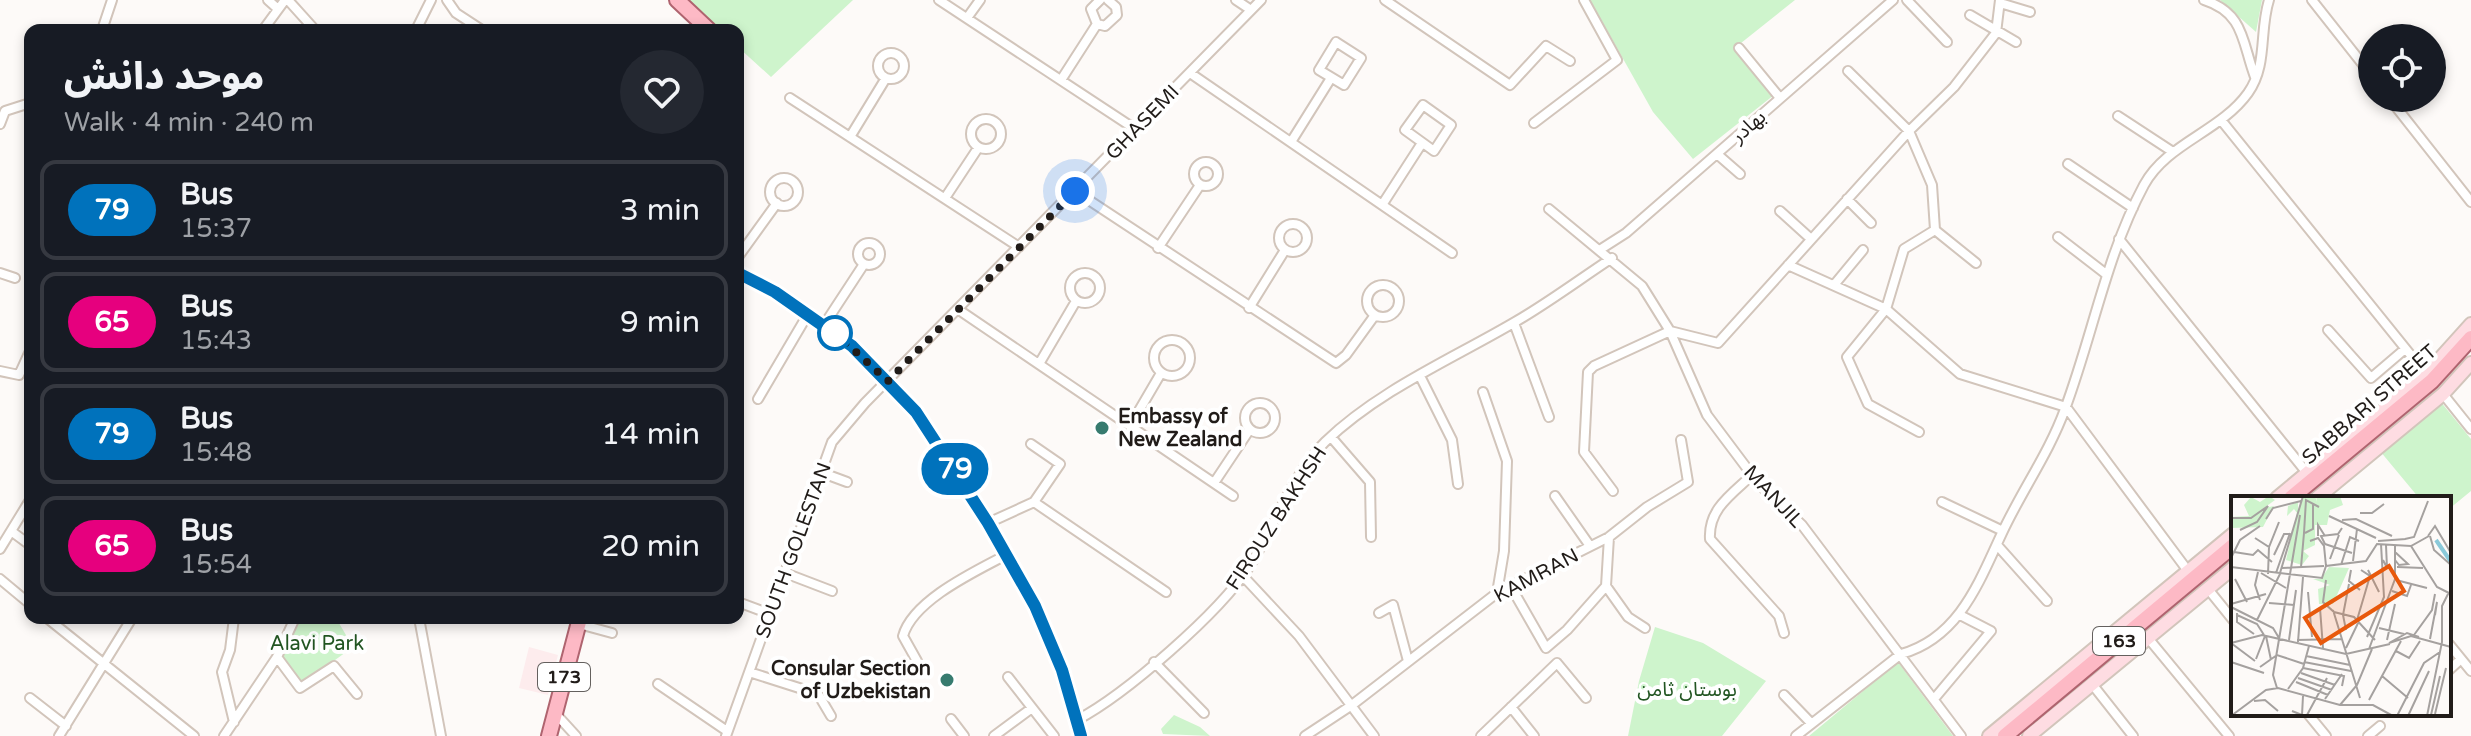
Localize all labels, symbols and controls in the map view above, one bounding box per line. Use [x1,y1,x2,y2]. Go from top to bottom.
map controls [2358,24,2446,112]
button: locate [2358,24,2446,112]
button: heart [620,50,704,134]
text: موحد دانش [64,54,264,100]
street label: GHASEMI [1101,80,1184,165]
street label: بهادر [1726,105,1771,149]
text: Walk · 4 min · 240 m [64,107,314,138]
your location [1055,171,1095,211]
text: Bus [180,176,233,213]
text: 3 min [620,192,700,229]
text: 79 [94,193,130,227]
text: 15:37 [180,213,252,244]
text: Bus [180,288,233,325]
text: 9 min [620,304,700,341]
text: 65 [94,305,130,339]
unlabelled marker [818,316,852,350]
text: 15:43 [180,325,252,356]
street label: SABBARI STREET [2297,340,2442,470]
text: Bus [180,400,233,437]
place label: Embassy of New Zealand [1118,405,1242,452]
text: 14 min [601,416,700,453]
text: 79 [94,417,130,451]
marker: Embassy of New Zealand [1093,419,1111,437]
text: 15:48 [180,437,252,468]
street label: FIROUZ BAKHSH [1222,442,1332,595]
line badge: 79 [919,443,991,495]
text: 79 [937,452,973,486]
street label: SOUTH GOLESTAN [751,459,837,642]
street label: MANJIL [1738,460,1809,533]
inset map [2231,496,2451,716]
text: Bus [180,512,233,549]
text: 20 min [601,528,700,565]
text: 65 [94,529,130,563]
street label: KAMRAN [1490,544,1583,608]
text: 15:54 [180,549,252,580]
road number: 163 [2093,627,2145,655]
park label: Alavi Park [270,632,364,656]
place label: Consular Section of Uzbekistan [771,657,931,704]
road number: 173 [538,663,590,691]
marker: Consular Section of Uzbekistan [938,671,956,689]
park label: بوستان ثامن [1637,678,1737,702]

